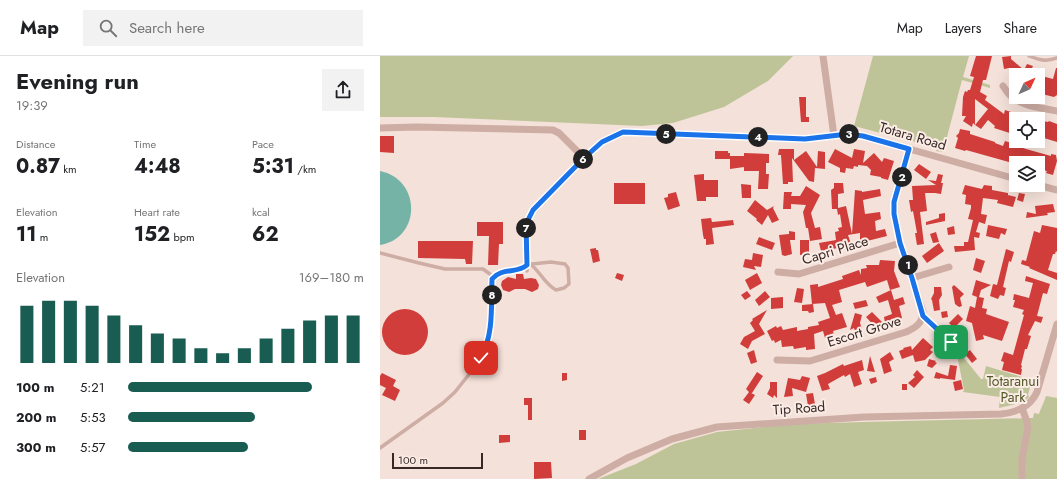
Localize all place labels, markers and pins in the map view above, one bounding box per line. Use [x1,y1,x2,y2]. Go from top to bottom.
pin: 5 [656,124,676,144]
pin: 3 [839,124,859,144]
pin: 4 [748,127,768,147]
pin: 6 [573,149,593,169]
pin: 2 [892,167,912,187]
pin: 7 [516,218,536,238]
pin: 1 [898,255,918,275]
pin: 8 [482,285,502,305]
pin [934,325,968,359]
pin [464,341,498,375]

